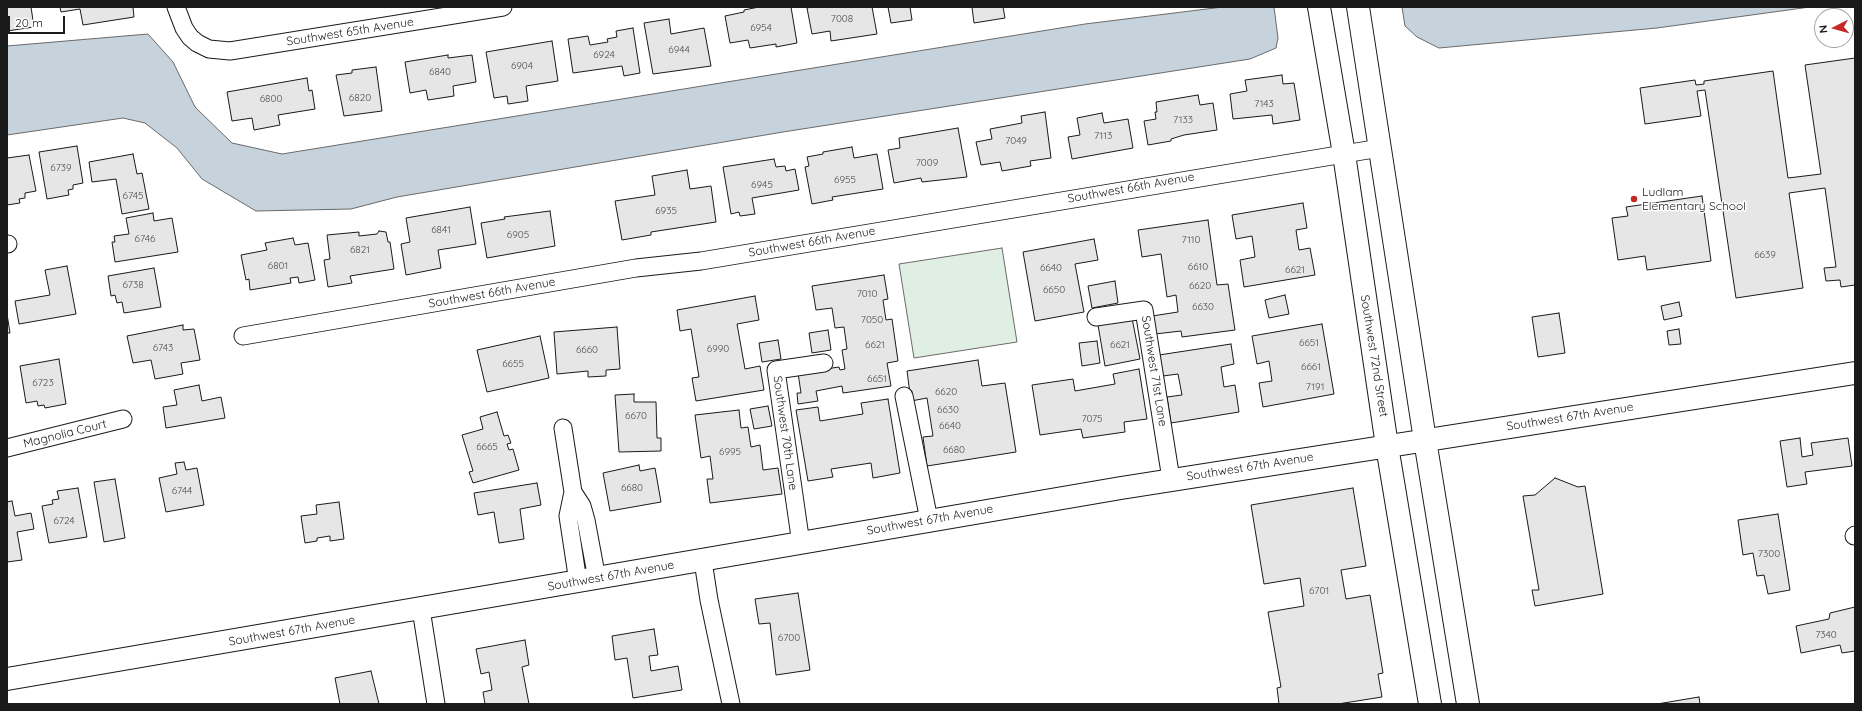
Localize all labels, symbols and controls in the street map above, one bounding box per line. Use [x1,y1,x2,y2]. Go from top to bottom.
scale bar [10,8,67,34]
north arrow [1814,8,1854,48]
house number: 7008 [831,13,853,25]
text: 20 m [15,15,43,30]
street label: Southwest 65th Avenue [285,15,415,49]
house number: 6954 [750,22,772,34]
text: N [1816,24,1830,34]
house number: 6944 [668,44,690,56]
house number: 6924 [593,49,615,61]
house number: 6904 [511,60,533,72]
house number: 6840 [429,66,451,78]
house number: 6820 [349,92,371,104]
house number: 6800 [260,93,282,105]
house number: 7143 [1254,98,1274,110]
house number: 7133 [1173,114,1193,126]
house number: 7113 [1094,130,1112,142]
house number: 7049 [1005,135,1027,147]
house number: 7009 [916,157,938,169]
house number: 6739 [50,162,72,174]
street label: Southwest 66th Avenue [1066,170,1196,206]
house number: 6955 [834,174,856,186]
house number: 6945 [751,179,773,191]
place label: Ludlam Elementary School [1642,185,1746,213]
house number: 6745 [123,190,143,202]
marker: Ludlam Elementary School [1629,194,1639,204]
house number: 6935 [655,205,677,217]
house number: 6841 [431,224,451,236]
street label: Southwest 66th Avenue [747,224,877,260]
house number: 6905 [507,229,529,241]
house number: 6746 [135,233,155,245]
house number: 7110 [1182,234,1200,246]
house number: 6821 [350,244,370,256]
house number: 6639 [1754,249,1776,261]
house number: 6801 [268,260,288,272]
house number: 6610 [1188,261,1208,273]
house number: 6640 [1040,262,1062,274]
house number: 6621 [1285,264,1305,276]
street label: Southwest 66th Avenue [427,275,557,311]
house number: 6738 [122,279,144,291]
house number: 6620 [1189,280,1211,292]
house number: 6650 [1043,284,1065,296]
house number: 7010 [857,288,877,300]
street label: Southwest 72nd Street [1357,294,1391,418]
house number: 6630 [1192,301,1214,313]
house number: 7050 [861,314,883,326]
street label: Southwest 71st Lane [1138,315,1170,427]
house number: 6651 [1299,337,1319,349]
house number: 6621 [865,339,885,351]
house number: 6621 [1110,339,1130,351]
house number: 6743 [153,342,173,354]
house number: 6990 [707,343,729,355]
house number: 6660 [576,344,598,356]
house number: 6655 [502,358,524,370]
house number: 6661 [1301,361,1321,373]
house number: 6651 [867,373,887,385]
street label: Southwest 70th Lane [770,375,800,491]
house number: 6723 [32,377,54,389]
house number: 7191 [1306,381,1324,393]
house number: 6620 [935,386,957,398]
street label: Southwest 67th Avenue [1506,400,1634,434]
house number: 6630 [937,404,959,416]
house number: 6670 [625,410,647,422]
house number: 7075 [1081,413,1103,425]
street label: Magnolia Court [22,417,108,451]
house number: 6640 [939,420,961,432]
house number: 6665 [476,441,498,453]
house number: 6680 [943,444,965,456]
house number: 6995 [719,446,741,458]
street label: Southwest 67th Avenue [1186,450,1314,484]
house number: 6680 [621,482,643,494]
house number: 6744 [172,485,192,497]
street label: Southwest 67th Avenue [866,502,994,538]
house number: 6724 [53,515,75,527]
house number: 7300 [1758,548,1780,560]
street label: Southwest 67th Avenue [547,558,675,594]
house number: 6701 [1309,585,1329,597]
street label: Southwest 67th Avenue [228,613,356,649]
house number: 7340 [1815,629,1837,641]
house number: 6700 [778,632,800,644]

